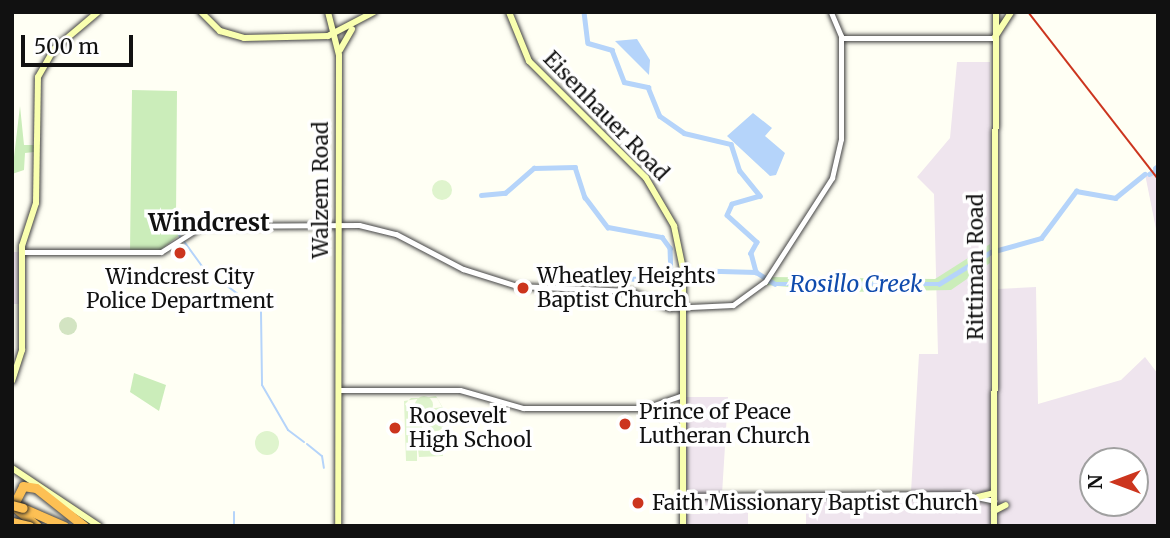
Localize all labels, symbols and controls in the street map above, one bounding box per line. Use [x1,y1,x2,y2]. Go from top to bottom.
scale bar [24,21,136,65]
text: 500 m [34,33,99,60]
street label: Eisenhauer Road [538,46,674,186]
street label: Walzem Road [308,121,334,259]
street label: Rittiman Road [963,194,989,340]
district label: Windcrest [148,209,270,237]
marker: Windcrest City Police Department [172,245,188,261]
place label: Wheatley Heights Baptist Church [537,263,716,313]
place label: Windcrest City Police Department [86,264,274,314]
water label: Rosillo Creek [789,270,923,298]
marker: Wheatley Heights Baptist Church [515,280,531,296]
place label: Prince of Peace Lutheran Church [639,399,810,449]
place label: Roosevelt High School [409,403,532,453]
marker: Prince of Peace Lutheran Church [617,416,633,432]
marker: Roosevelt High School [387,420,403,436]
north arrow [1079,447,1149,517]
text: N [1083,475,1107,490]
place label: Faith Missionary Baptist Church [652,490,978,516]
marker: Faith Missionary Baptist Church [630,495,646,511]

